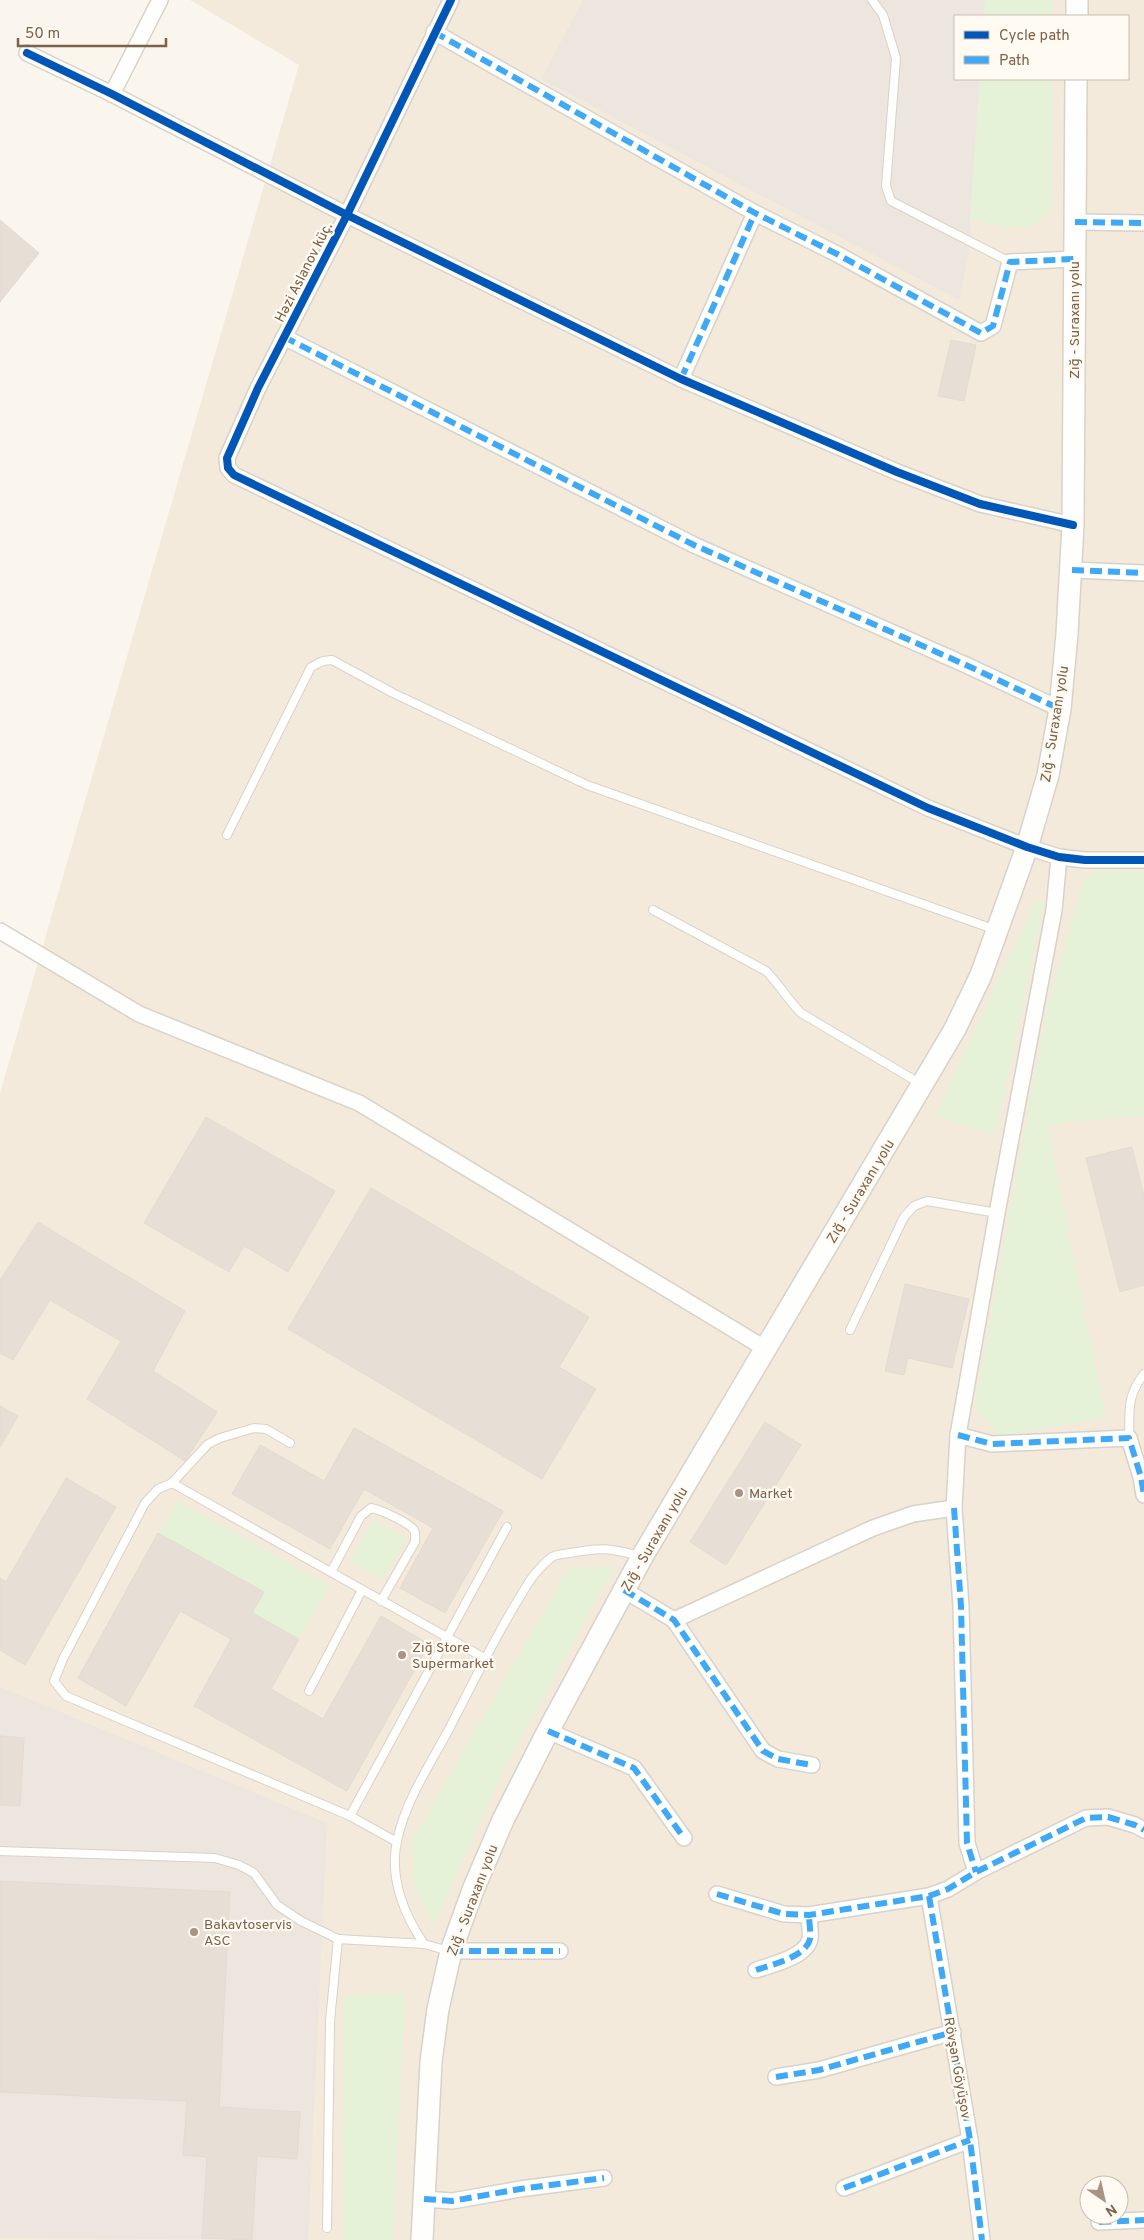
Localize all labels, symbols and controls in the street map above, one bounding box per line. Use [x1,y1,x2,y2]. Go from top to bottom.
scale bar [18,15,165,47]
legend [954,15,1129,80]
text: 50 m [25,25,60,44]
text: Cycle path [999,27,1070,46]
text: Path [999,52,1030,71]
street label: Həzi Aslanov küç. [272,220,337,325]
street label: Zığ - Suraxanı yolu [1067,261,1084,379]
street label: Zığ - Suraxanı yolu [1038,665,1073,784]
street label: Zığ - Suraxanı yolu [824,1137,899,1247]
street label: Zığ - Suraxanı yolu [618,1484,692,1595]
place label: Market [749,1486,792,1503]
marker: Market [733,1487,745,1499]
place label: Zığ Store Supermarket [412,1640,494,1673]
marker: Zığ Store Supermarket [396,1649,408,1661]
street label: Zığ - Suraxanı yolu [444,1842,502,1959]
place label: Bakavtoservis ASC [204,1917,292,1950]
marker: Bakavtoservis ASC [188,1926,200,1938]
street label: Rövşən Göyüşov [939,2016,974,2121]
north arrow [1079,2175,1129,2225]
text: N [1102,2200,1119,2219]

